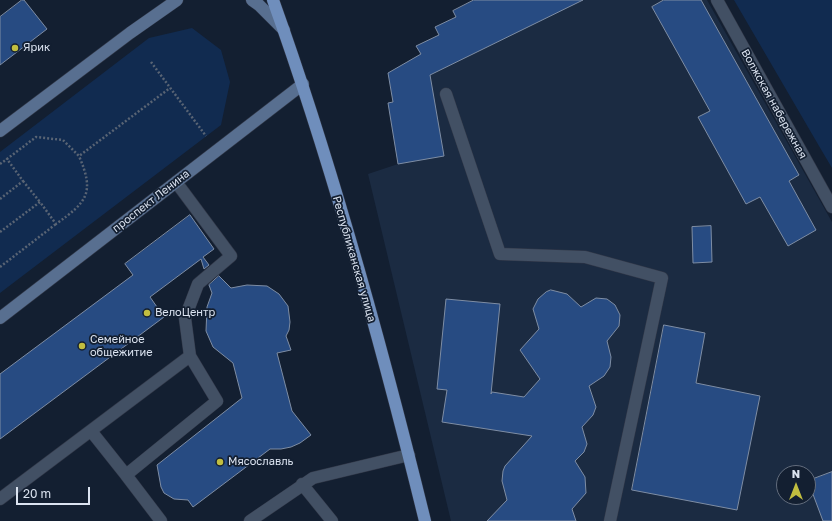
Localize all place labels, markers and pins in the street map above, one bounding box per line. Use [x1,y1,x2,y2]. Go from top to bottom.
place label: Ярик [23,41,50,55]
marker: Ярик [10,43,20,53]
place label: ВелоЦентр [155,306,215,320]
marker: ВелоЦентр [142,308,152,318]
place label: Семейное общежитие [90,333,153,359]
marker: Семейное общежитие [77,341,87,351]
place label: Мясославль [228,455,293,469]
marker: Мясославль [215,457,225,467]

